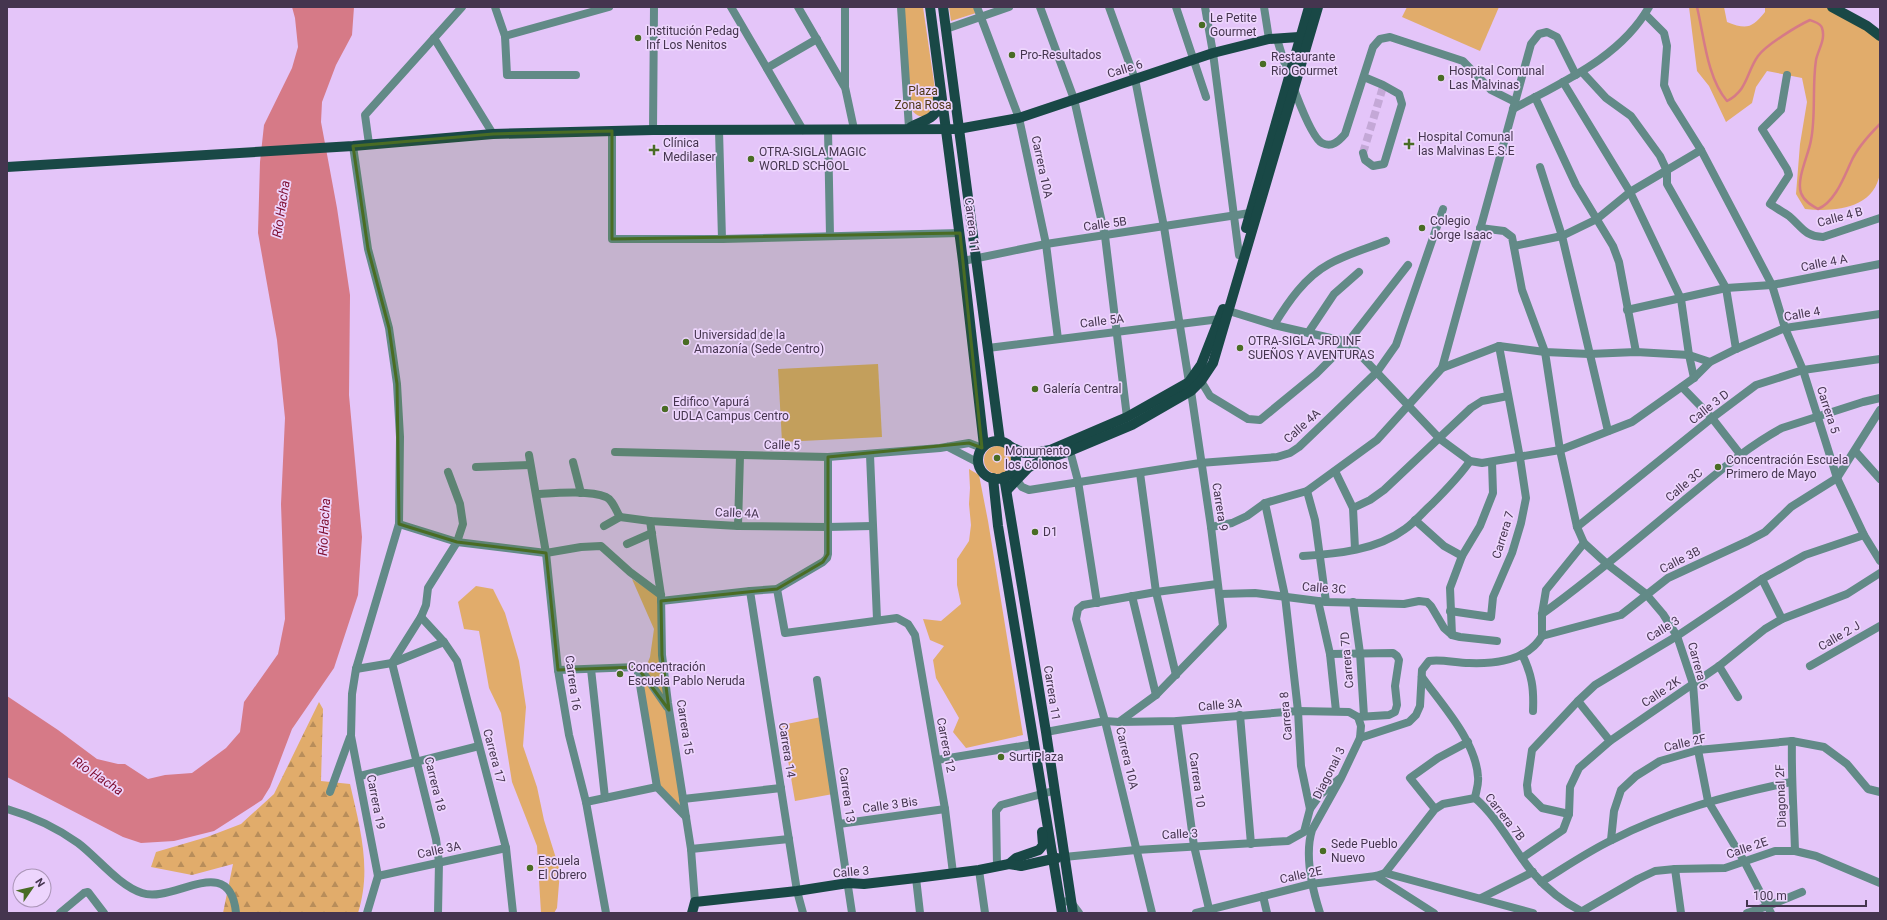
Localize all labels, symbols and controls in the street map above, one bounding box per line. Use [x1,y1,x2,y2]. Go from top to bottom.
place label: Le Petite Gourmet [1210,11,1257,39]
marker: Le Petite Gourmet [1197,20,1207,30]
place label: Institución Pedag Inf Los Nenitos [646,24,739,52]
marker: Institución Pedag Inf Los Nenitos [633,33,643,43]
place label: Pro-Resultados [1020,48,1101,62]
marker: Pro-Resultados [1007,50,1017,60]
place label: Restaurante Rio Gourmet [1271,50,1338,78]
street label: Calle 6 [1106,57,1145,81]
marker: Restaurante Rio Gourmet [1258,59,1268,69]
place label: Hospital Comunal Las Malvinas [1449,64,1544,92]
marker: Hospital Comunal Las Malvinas [1436,73,1446,83]
park label: Plaza Zona Rosa [895,84,952,112]
place label: Hospital Comunal las Malvinas E.S.E [1418,130,1515,158]
street label: Carrera 10A [1029,135,1055,200]
place label: Clínica Medilaser [663,136,716,164]
marker: Hospital Comunal las Malvinas E.S.E [1403,138,1415,150]
marker: Clínica Medilaser [648,144,660,156]
place label: OTRA-SIGLA MAGIC WORLD SCHOOL [759,145,867,173]
marker: OTRA-SIGLA MAGIC WORLD SCHOOL [746,154,756,164]
water label: Río Hacha [269,179,293,239]
street label: Carrera 11 [962,197,982,253]
street label: Calle 4 B [1816,204,1864,230]
street label: Calle 5B [1082,214,1128,234]
place label: Colegio Jorge Isaac [1430,214,1492,242]
marker: Colegio Jorge Isaac [1417,223,1427,233]
street label: Calle 4 A [1800,252,1849,274]
street label: Calle 4 [1783,304,1821,324]
street label: Calle 5A [1079,311,1125,331]
place label: Universidad de la Amazonía (Sede Centro) [694,328,824,356]
place label: OTRA-SIGLA JRD INF SUEÑOS Y AVENTURAS [1248,334,1374,362]
marker: Universidad de la Amazonía (Sede Centro) [681,337,691,347]
marker: OTRA-SIGLA JRD INF SUEÑOS Y AVENTURAS [1235,343,1245,353]
place label: Galería Central [1043,382,1122,396]
marker: Galería Central [1030,384,1040,394]
street label: Carrera 5 [1814,385,1842,436]
street label: Calle 3 D [1686,387,1732,427]
place label: Edifico Yapurá UDLA Campus Centro [673,395,789,423]
marker: Edifico Yapurá UDLA Campus Centro [660,404,670,414]
street label: Calle 4A [1281,406,1323,446]
street label: Calle 5 [764,438,801,452]
place label: Monumento los Colonos [1005,444,1070,472]
marker: Monumento los Colonos [992,453,1002,463]
place label: Concentración Escuela Primero de Mayo [1726,453,1848,481]
marker: Concentración Escuela Primero de Mayo [1713,462,1723,472]
street label: Calle 3C [1663,465,1706,505]
street label: Carrera 9 [1209,482,1231,532]
water label: Río Hacha [315,498,333,556]
street label: Calle 4A [715,505,759,521]
street label: Carrera 7 [1489,509,1517,560]
place label: D1 [1043,525,1058,539]
marker: D1 [1030,527,1040,537]
street label: Calle 3B [1657,544,1703,576]
street label: Calle 3C [1302,579,1347,597]
street label: Calle 3 [1644,613,1682,645]
street label: Calle 2 J [1816,618,1862,654]
street label: Carrera 7D [1338,631,1356,689]
street label: Carrera 6 [1685,641,1711,692]
street label: Carrera 16 [562,655,584,712]
place label: Concentración Escuela Pablo Neruda [628,660,745,688]
street label: Carrera 11 [1041,664,1063,722]
marker: Concentración Escuela Pablo Neruda [615,669,625,679]
street label: Calle 2K [1639,674,1683,710]
street label: Carrera 8 [1277,691,1295,741]
street label: Calle 3A [1197,696,1243,714]
street label: Carrera 15 [674,698,696,756]
street label: Carrera 12 [934,716,958,774]
street label: Carrera 14 [776,721,798,779]
street label: Carrera 10A [1113,726,1141,791]
street label: Carrera 17 [480,727,508,785]
street label: Calle 2F [1663,731,1708,755]
street label: Diagonal 3 [1310,745,1348,801]
place label: SurtiPlaza [1009,750,1063,764]
marker: SurtiPlaza [996,752,1006,762]
street label: Carrera 10 [1186,752,1208,809]
water label: Río Hacha [70,754,126,798]
street label: Carrera 18 [421,755,449,813]
street label: Diagonal 2F [1773,764,1789,828]
street label: Carrera 13 [836,767,858,823]
street label: Carrera 19 [364,773,388,831]
street label: Carrera 7B [1482,791,1528,843]
street label: Calle 3 Bis [861,794,919,816]
street label: Calle 3 [1162,826,1198,842]
street label: Calle 2E [1724,834,1770,862]
place label: Sede Pueblo Nuevo [1331,837,1398,865]
street label: Calle 3A [416,839,462,861]
marker: Sede Pueblo Nuevo [1318,846,1328,856]
place label: Escuela El Obrero [538,854,587,882]
marker: Escuela El Obrero [525,863,535,873]
street label: Calle 3 [832,863,870,881]
street label: Calle 2E [1278,864,1324,886]
north arrow [12,868,52,908]
text: N [32,876,48,890]
scale bar [1747,882,1866,908]
text: 100 m [1753,889,1787,903]

